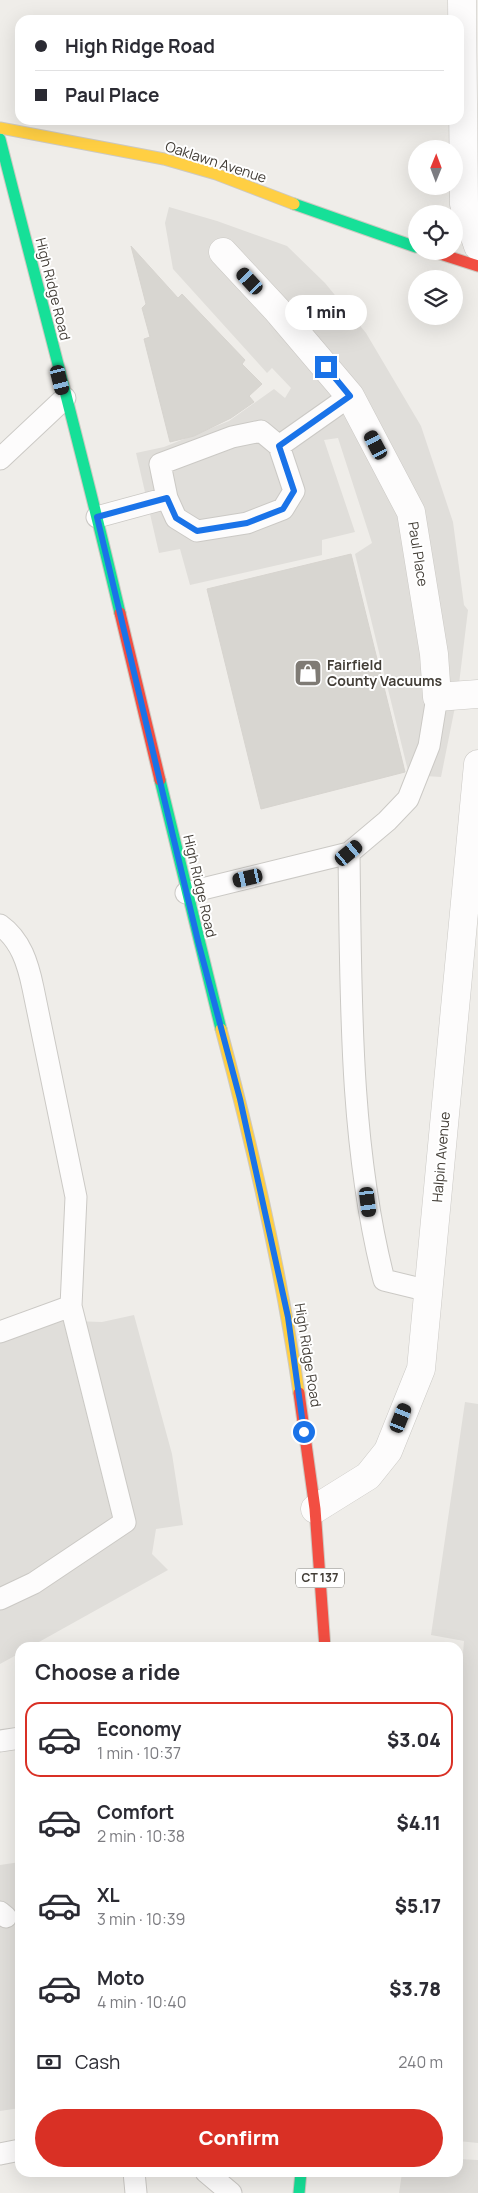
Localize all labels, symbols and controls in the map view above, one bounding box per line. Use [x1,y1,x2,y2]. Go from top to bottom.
text: High Ridge Road [65,33,215,59]
text: Paul Place [65,82,159,108]
street label: Oaklawn Avenue [163,136,269,187]
north arrow [408,140,462,195]
map controls [408,140,463,325]
button: locate [408,205,463,260]
street label: High Ridge Road [32,236,75,342]
car [234,265,265,297]
button: layers [408,270,463,325]
callout: 1 min [285,294,367,330]
text: 1 min [306,301,346,323]
route end [315,356,337,378]
car [49,364,70,396]
car [362,428,389,462]
street label: Paul Place [404,520,433,588]
place label: Fairfield County Vacuums [327,655,443,690]
shop icon: Fairfield County Vacuums [293,658,323,688]
street label: High Ridge Road [179,833,222,939]
car [332,838,365,868]
car [231,867,264,889]
street label: Halpin Avenue [427,1111,454,1203]
car [358,1186,377,1218]
street label: High Ridge Road [291,1302,326,1408]
car [388,1401,413,1435]
route start [293,1421,315,1443]
road number: CT 137 [296,1569,344,1588]
text: Choose a ride [35,1657,180,1687]
text: Economy [97,1716,181,1742]
icon: car [37,1717,82,1762]
text: $3.04 [387,1727,441,1753]
text: 1 min · 10:37 [97,1742,181,1764]
text: Comfort [97,1799,174,1825]
icon: car [37,1800,82,1845]
text: $4.11 [396,1810,441,1836]
text: 2 min · 10:38 [97,1825,185,1847]
text: XL [97,1882,120,1908]
icon: car [37,1883,82,1928]
text: $5.17 [395,1893,441,1919]
text: 3 min · 10:39 [97,1908,185,1930]
text: Moto [97,1965,144,1991]
icon: car [37,1966,82,2011]
text: $3.78 [389,1976,441,2002]
text: 4 min · 10:40 [97,1991,186,2013]
icon: cash [35,2048,63,2076]
text: Cash [75,2049,120,2075]
text: 240 m [398,2051,443,2073]
button: Confirm [35,2109,443,2167]

